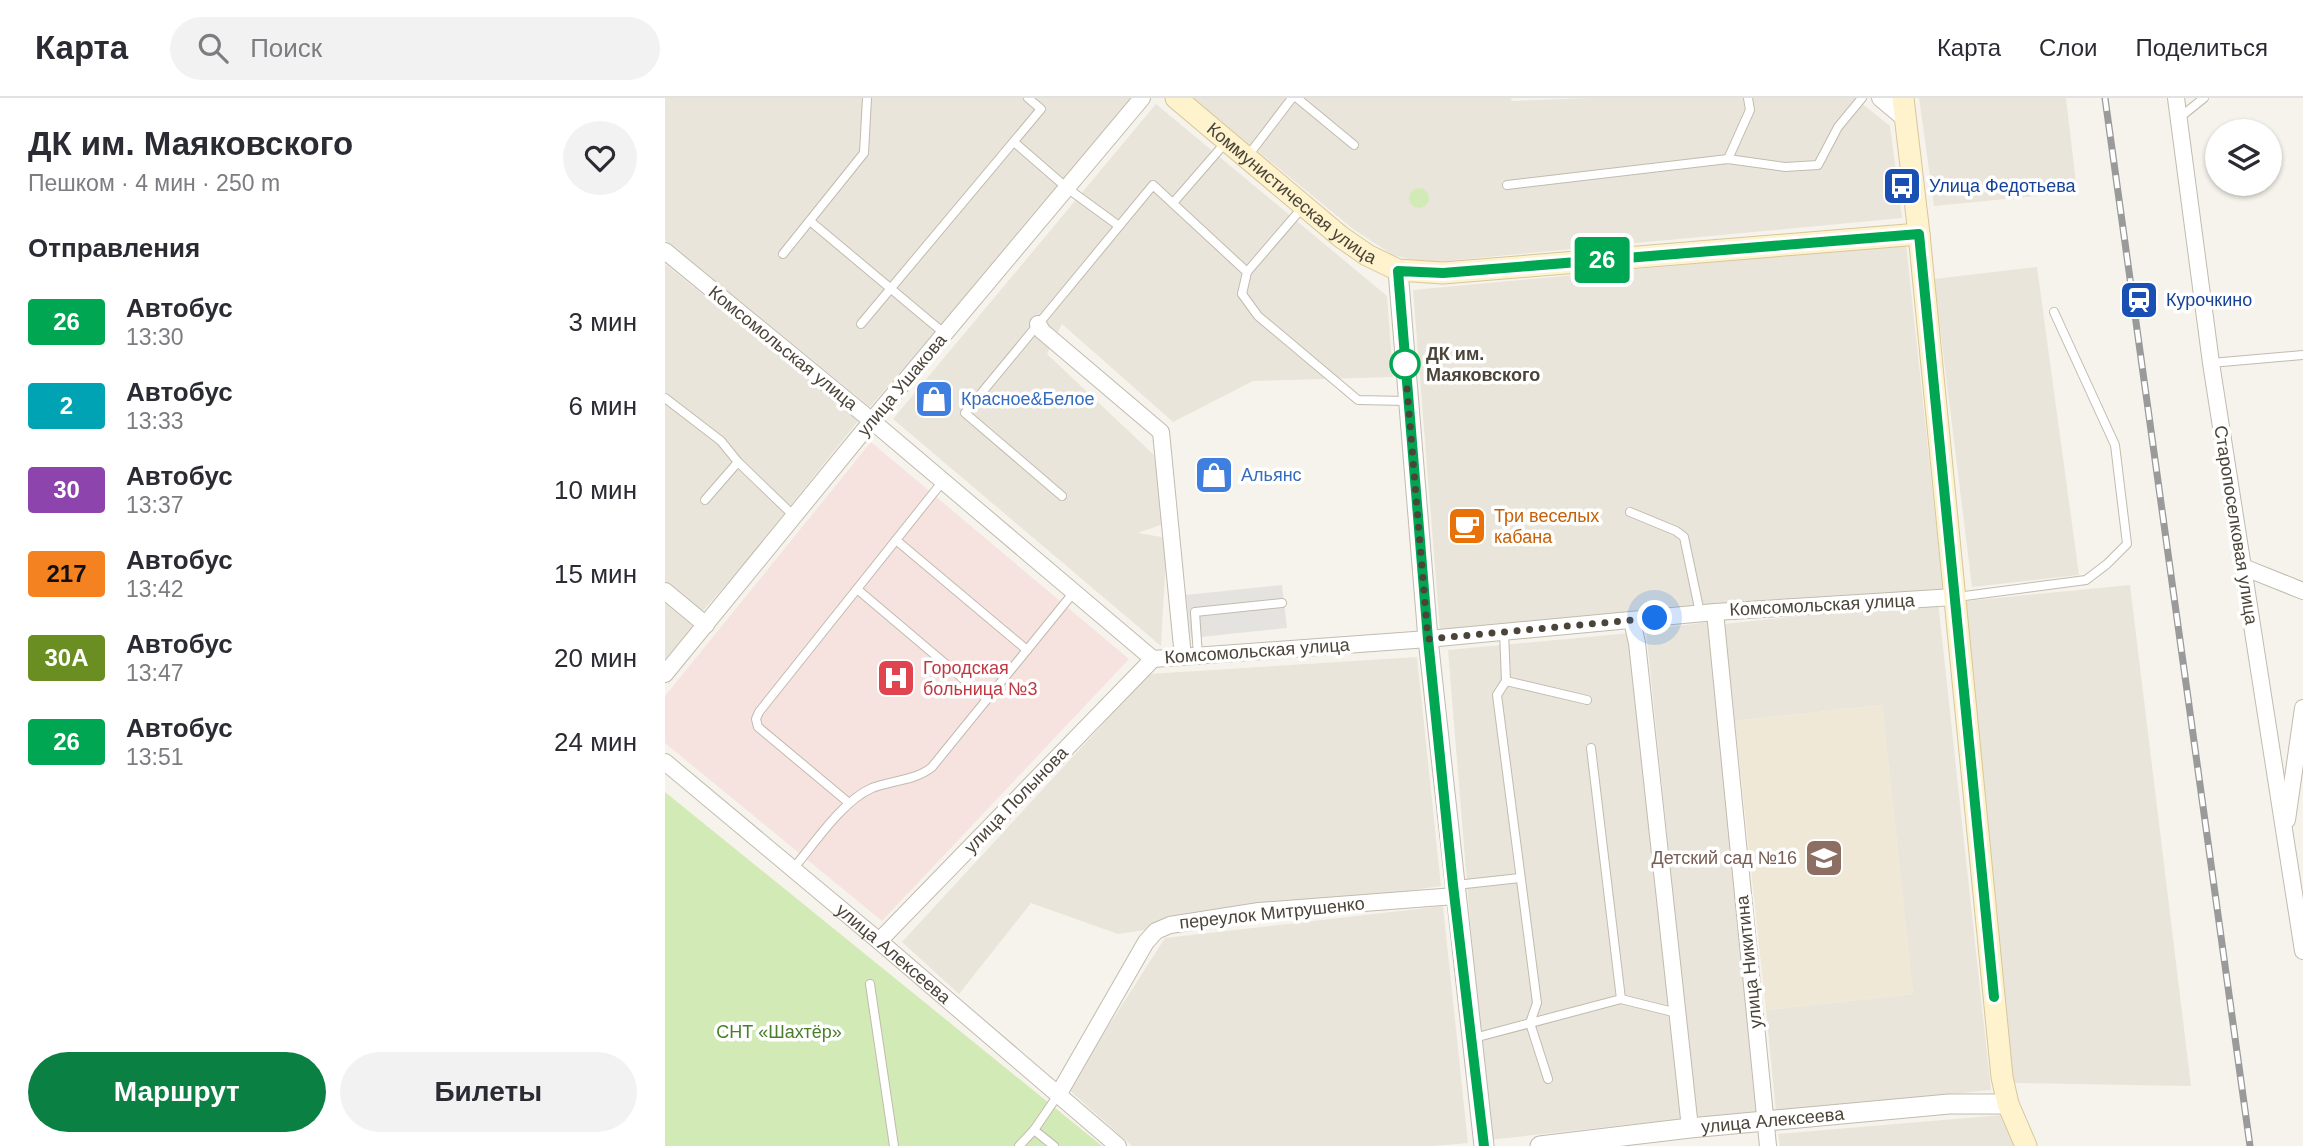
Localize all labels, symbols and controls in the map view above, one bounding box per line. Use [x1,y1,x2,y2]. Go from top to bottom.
search box [170,17,660,80]
text: Карта [35,29,128,66]
icon: search [194,29,232,67]
text: Поиск [250,33,322,63]
text: Карта [1937,34,2001,61]
text: Слои [2039,34,2097,61]
text: Поделиться [2135,34,2268,61]
street label: Коммунистическая улица [1203,118,1380,268]
map controls [2205,119,2282,196]
button: layers [2205,119,2282,196]
button: heart [563,121,637,195]
text: ДК им. Маяковского [28,125,353,162]
bus stop icon: Улица Федотьева [1881,165,1923,207]
text: Пешком · 4 мин · 250 m [28,170,280,196]
place label: Улица Федотьева [1929,176,2077,196]
text: Отправления [28,233,200,263]
line badge: 26 [1571,237,1633,283]
text: 26 [1589,246,1615,273]
station icon: Курочкино [2118,279,2160,321]
street label: Комсомольская улица [705,282,862,415]
place label: Курочкино [2166,290,2252,310]
text: Автобус [126,293,233,323]
text: 3 мин [569,307,637,337]
text: 26 [53,308,80,335]
text: 13:30 [126,324,184,350]
street label: улица Ушакова [854,329,951,440]
place label: ДК им. Маяковского [1426,344,1540,385]
marker: ДК им. Маяковского [1390,349,1420,379]
text: Автобус [126,377,233,407]
shop icon: Красное&Белое [913,378,955,420]
place label: Красное&Белое [961,389,1094,409]
text: 6 мин [569,391,637,421]
text: 2 [60,392,73,419]
text: 13:33 [126,408,184,434]
street label: Старопоселковая улица [2210,424,2262,627]
shop icon: Альянс [1193,454,1235,496]
text: Автобус [126,461,233,491]
place label: Альянс [1241,465,1302,485]
text: 10 мин [554,475,637,505]
text: 30 [53,476,80,503]
text: 13:37 [126,492,184,518]
cafe icon: Три веселых кабана [1446,505,1488,547]
place label: Три веселых кабана [1494,506,1599,547]
text: Автобус [126,545,233,575]
text: 15 мин [554,559,637,589]
text: 217 [46,560,87,587]
text: 13:42 [126,576,184,602]
street label: Комсомольская улица [1729,590,1916,620]
your location [1637,600,1672,635]
text: Автобус [126,629,233,659]
street label: Комсомольская улица [1164,634,1351,667]
text: 20 мин [554,643,637,673]
text: 30А [44,644,89,671]
hospital icon: Городская больница №3 [875,657,917,699]
place label: Городская больница №3 [923,658,1037,699]
text: 13:47 [126,660,184,686]
text: Автобус [126,713,233,743]
text: 24 мин [554,727,637,757]
text: 26 [53,728,80,755]
street label: улица Полынова [960,742,1072,857]
text: 13:51 [126,744,184,770]
school or university icon: Детский сад №16 [1803,837,1845,879]
place label: Детский сад №16 [1652,848,1797,868]
street label: переулок Митрушенко [1178,893,1366,933]
street label: улица Никитина [1732,893,1766,1030]
street label: улица Алексеева [832,899,955,1008]
park label: СНТ «Шахтёр» [716,1022,842,1042]
button: Маршрут [28,1052,326,1132]
button: Билеты [340,1052,637,1132]
street label: улица Алексеева [1700,1104,1846,1137]

